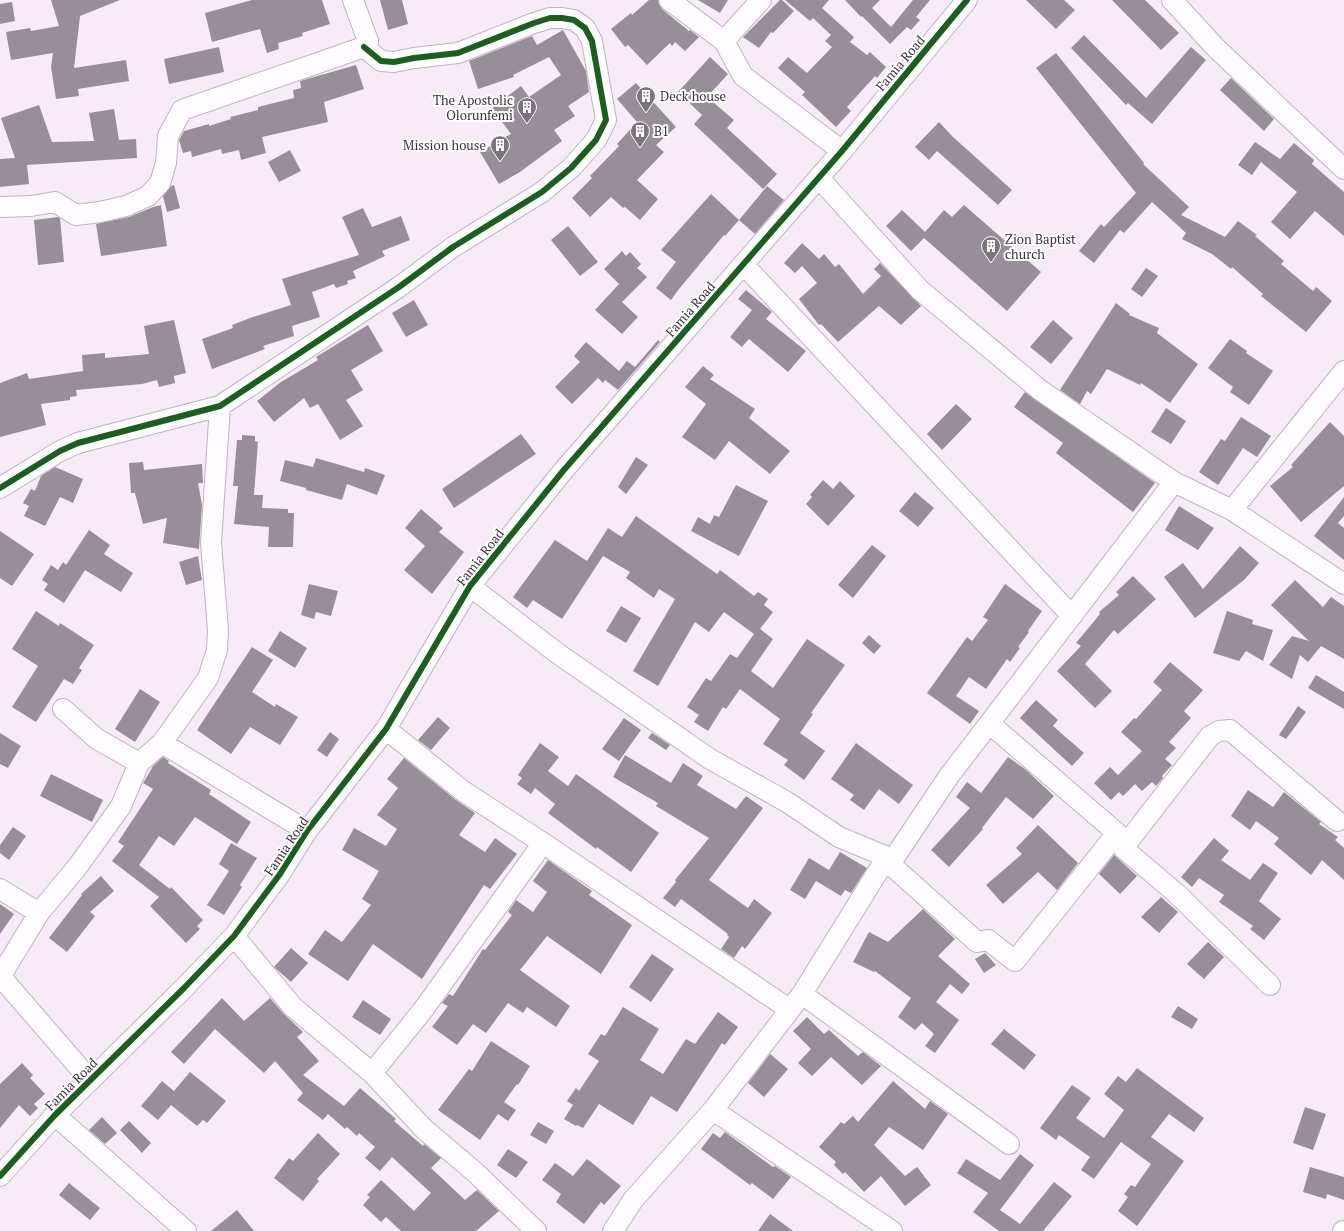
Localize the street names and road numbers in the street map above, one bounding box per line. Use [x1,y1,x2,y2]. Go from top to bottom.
street label: Famia Road [871,31,929,95]
street label: Famia Road [661,278,719,340]
street label: Famia Road [452,525,508,589]
street label: Famia Road [260,813,312,879]
street label: Famia Road [41,1054,101,1114]

